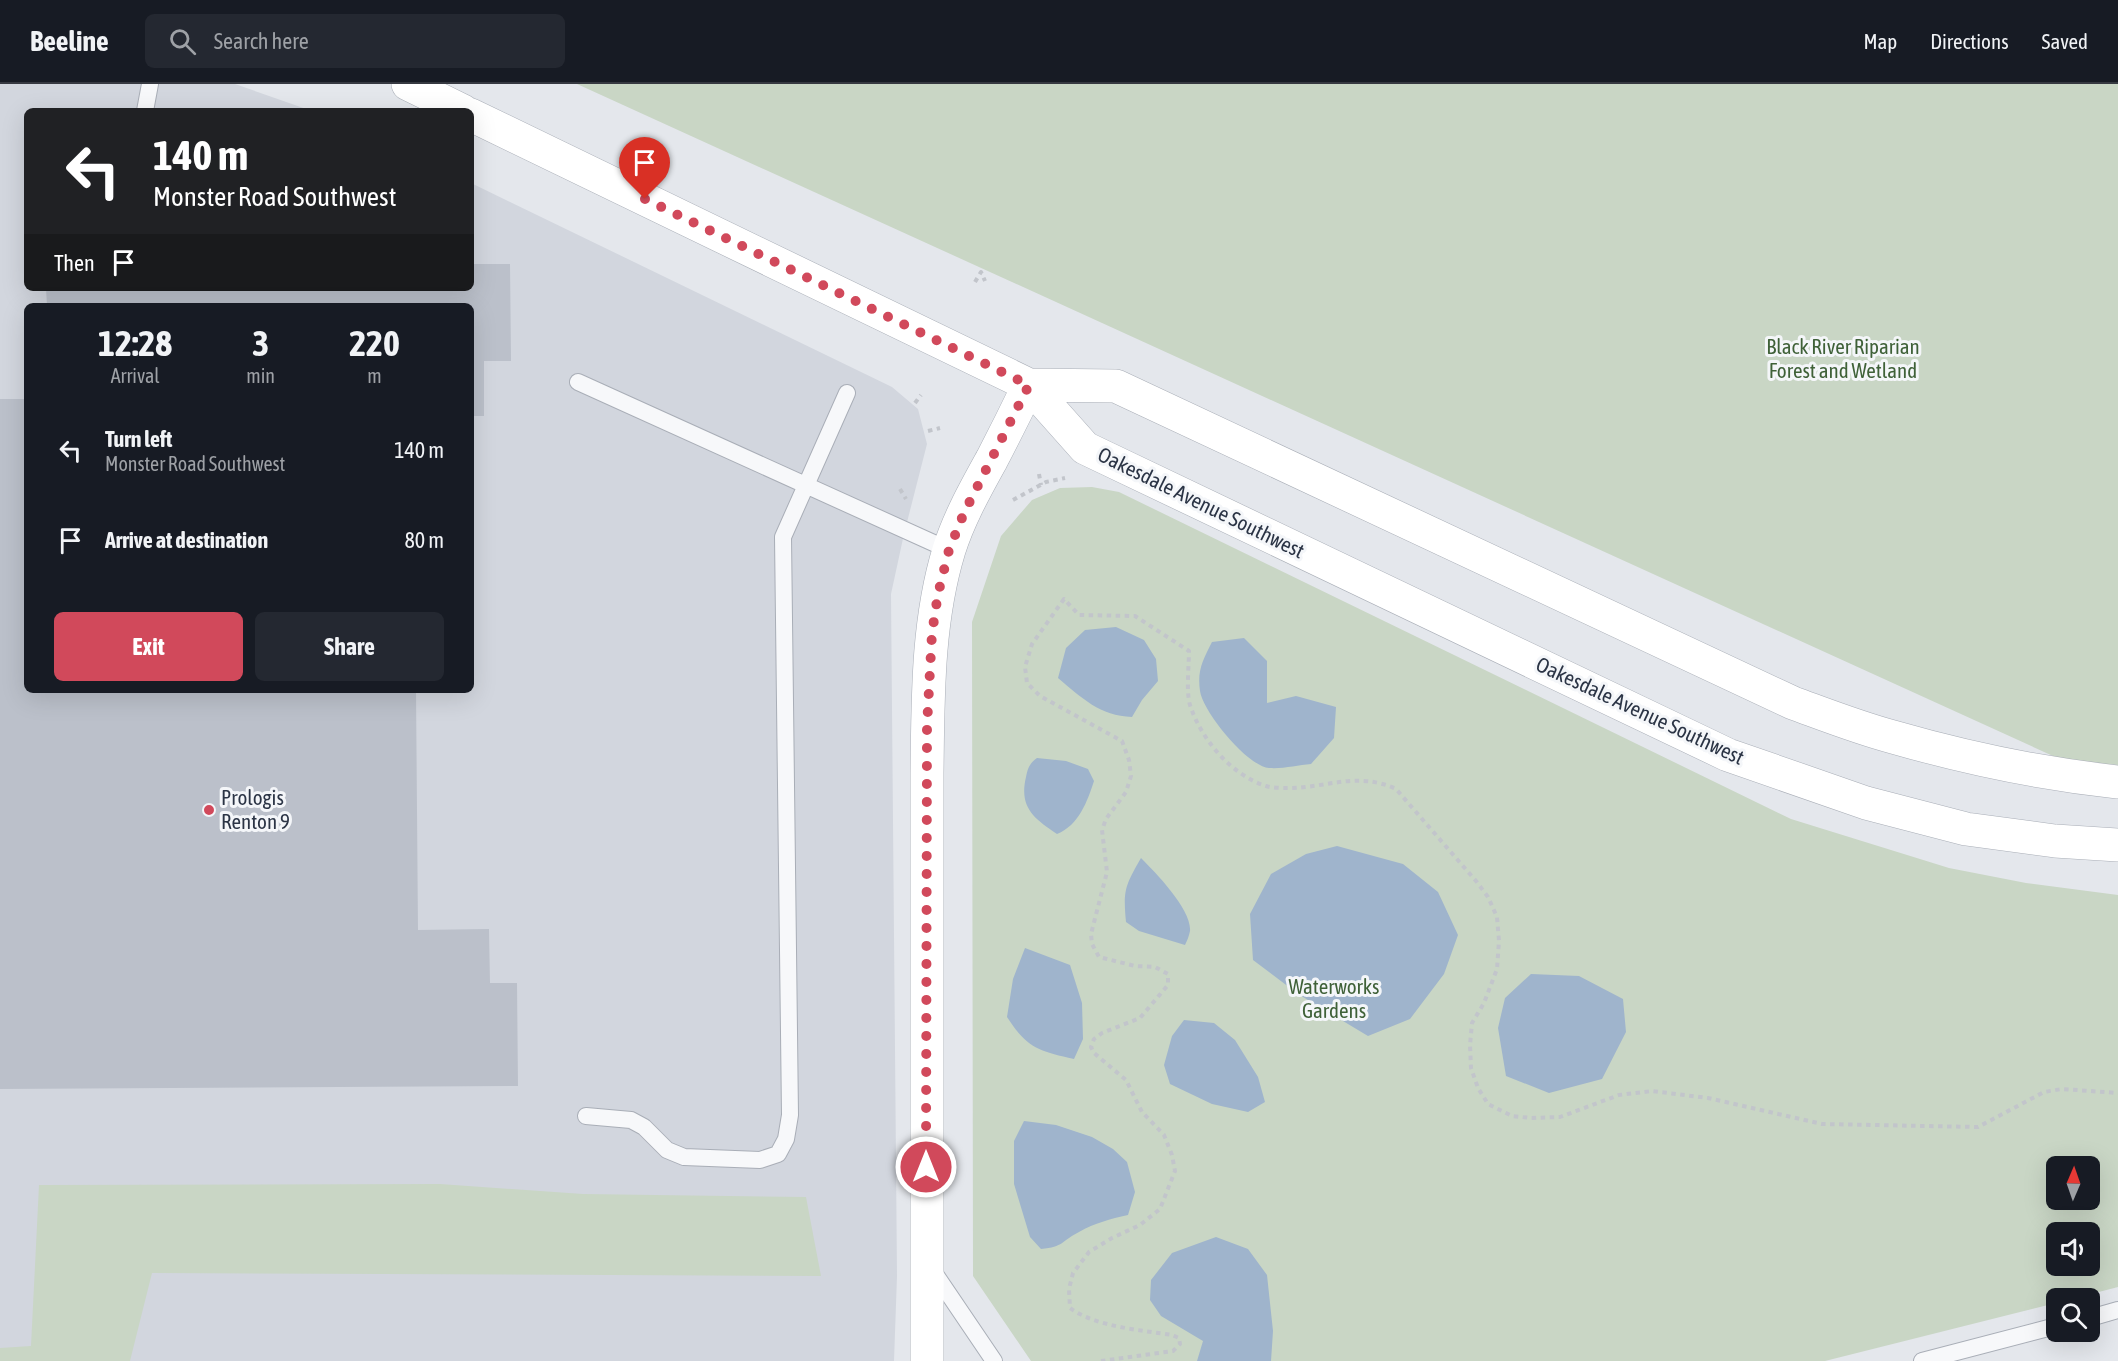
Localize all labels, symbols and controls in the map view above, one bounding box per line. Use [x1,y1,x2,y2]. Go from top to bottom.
search box [145,14,565,68]
text: Beeline [30,25,109,57]
icon: search [166,25,199,58]
text: Search here [214,28,309,54]
text: Map [1863,29,1897,53]
text: Directions [1930,29,2009,53]
text: Saved [2042,29,2088,53]
text: 140 m [153,131,248,179]
icon: left [54,132,132,210]
pin [619,137,670,199]
icon: arrive [628,146,661,179]
text: Monster Road Southwest [153,181,396,212]
icon: arrive [107,246,140,279]
text: Then [54,250,95,276]
text: 12:28 [98,322,172,364]
text: 3 [252,322,269,364]
text: 220 [349,322,400,364]
park label: Black River Riparian Forest and Wetland [1766,334,1920,382]
text: Arrival [111,364,160,387]
text: min [246,364,275,387]
text: m [367,364,382,387]
text: Turn left [105,426,172,452]
icon: left [54,434,87,467]
text: 140 m [394,437,444,463]
street label: Oakesdale Avenue Southwest [1094,442,1309,563]
text: Monster Road Southwest [105,452,285,475]
icon: arrive [54,524,87,557]
text: Arrive at destination [105,527,268,553]
text: 80 m [404,527,444,553]
button: Exit [54,612,243,681]
button: Share [255,612,444,681]
street label: Oakesdale Avenue Southwest [1533,651,1748,769]
place label: Prologis Renton 9 [221,785,290,833]
marker: Prologis Renton 9 [202,803,216,817]
park label: Waterworks Gardens [1289,974,1379,1022]
position arrow [894,1135,958,1199]
north arrow [2046,1156,2100,1210]
map controls [2046,1156,2100,1342]
button: sound [2046,1222,2100,1276]
button: search [2046,1288,2100,1342]

